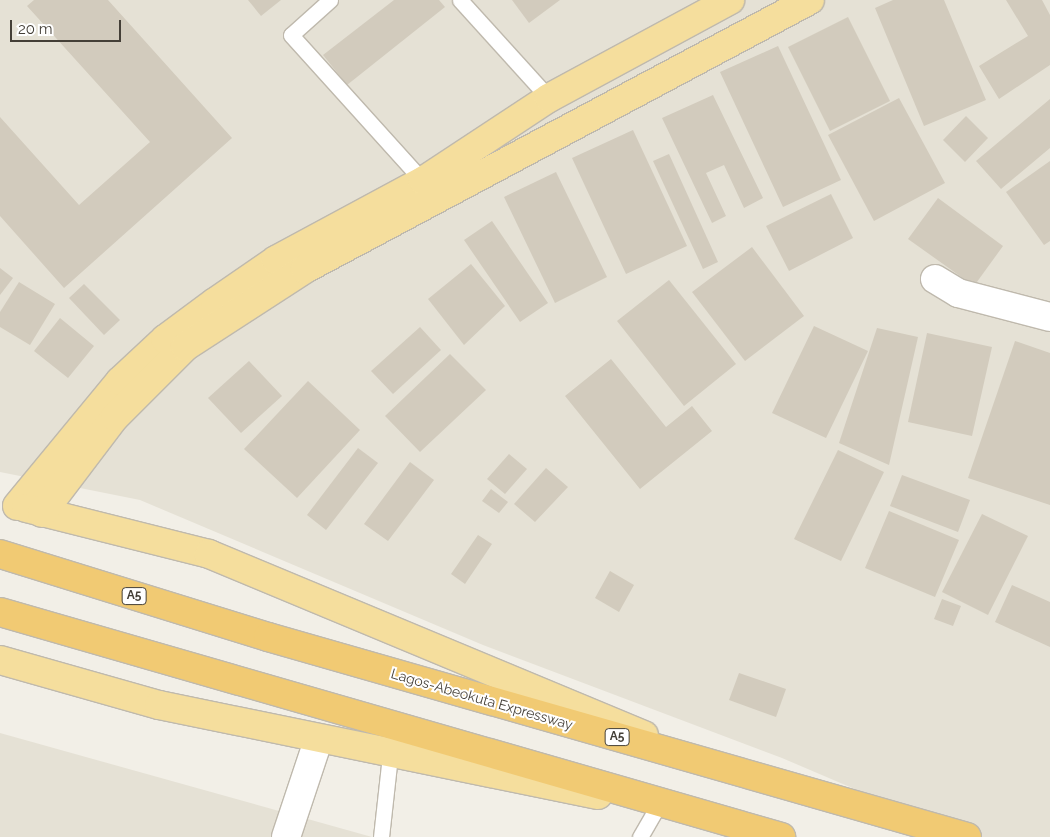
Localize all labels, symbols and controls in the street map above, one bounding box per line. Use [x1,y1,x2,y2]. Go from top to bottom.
scale bar [12,10,124,42]
text: 20 m [18,20,53,38]
road number: A5 [122,586,146,606]
street label: Lagos-Abeokuta Expressway [389,665,575,733]
road number: A5 [604,728,630,746]

